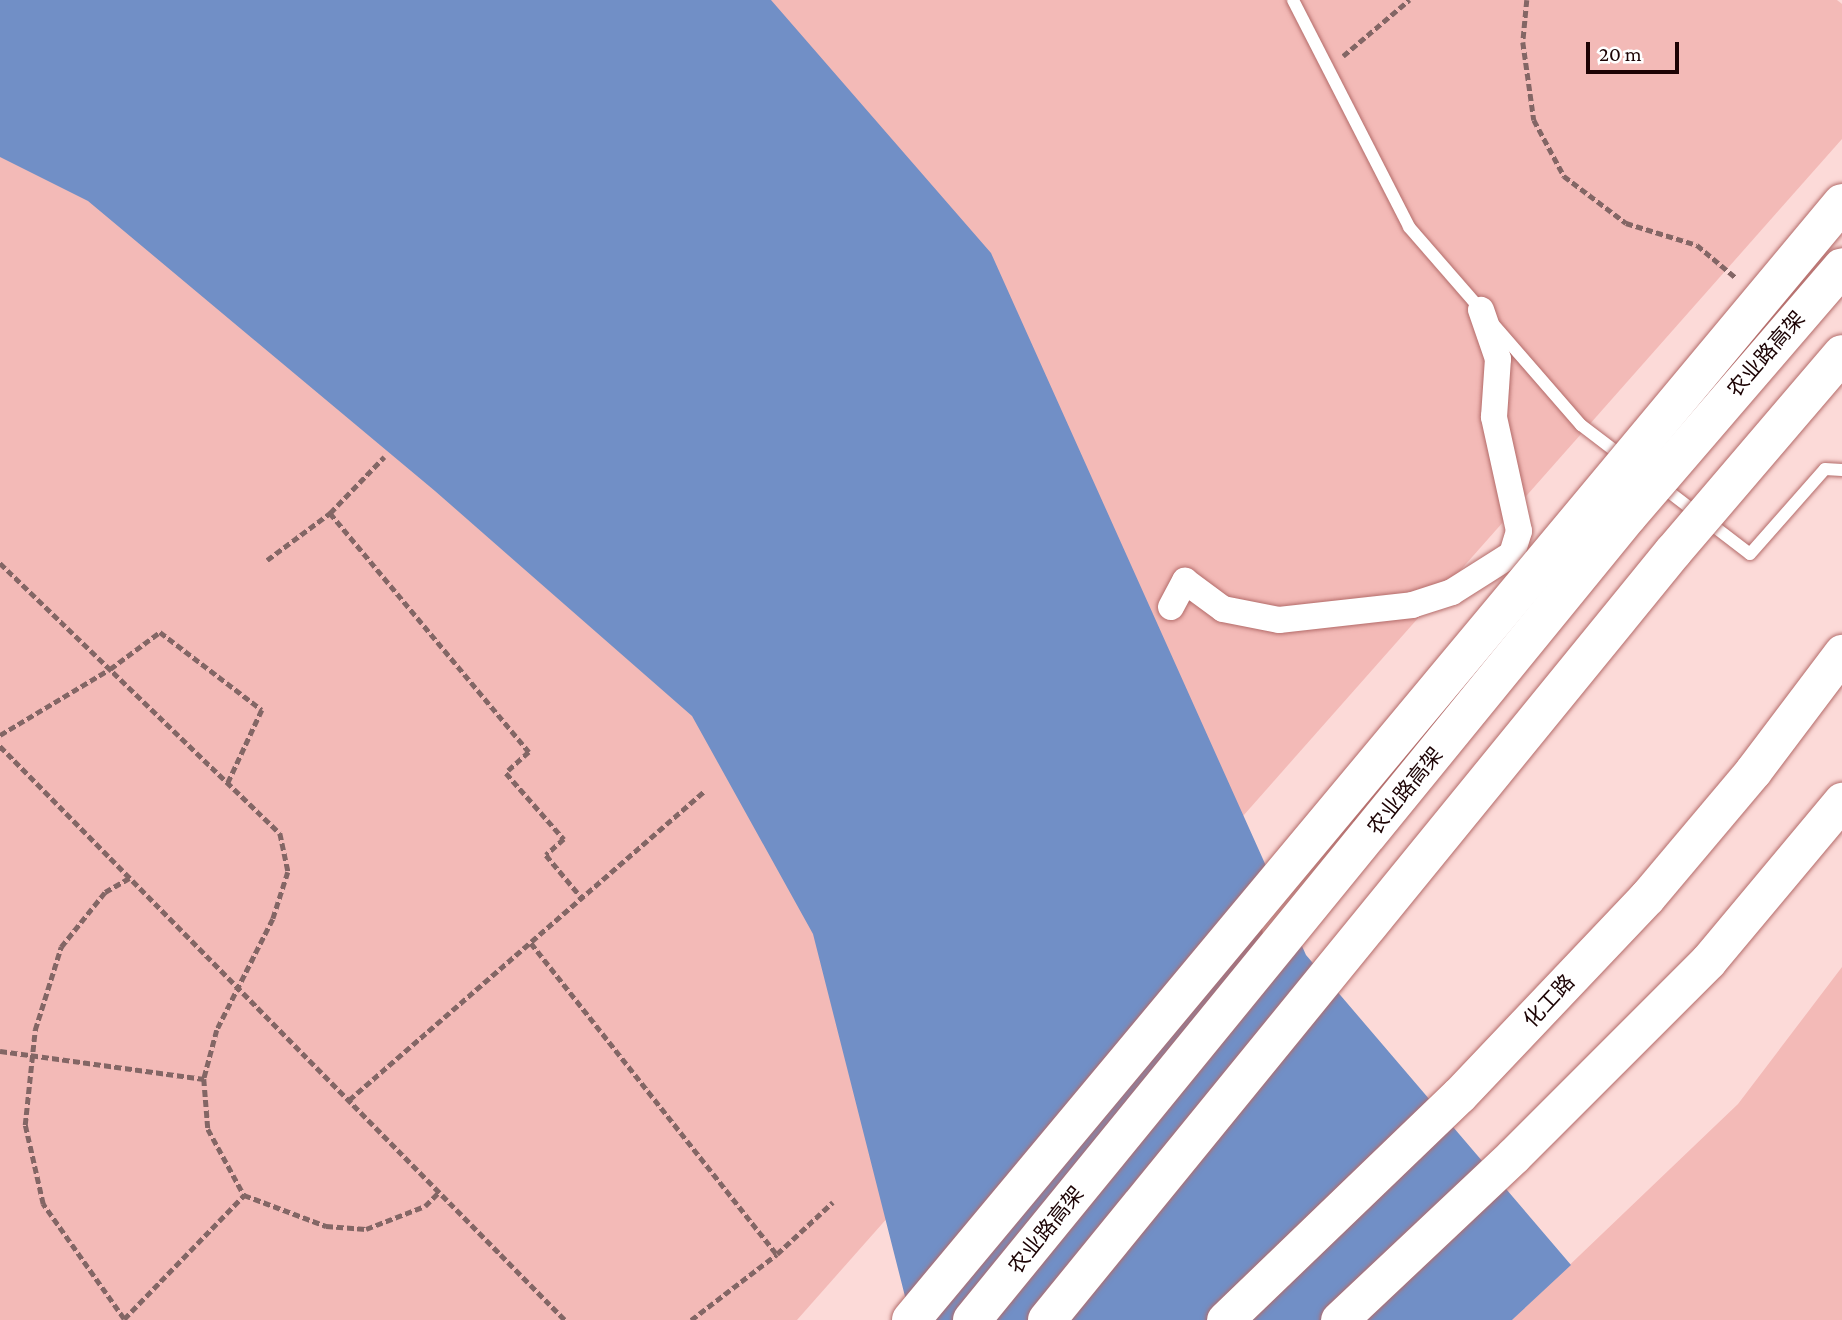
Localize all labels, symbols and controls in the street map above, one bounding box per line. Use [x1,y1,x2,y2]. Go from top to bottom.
scale bar [1590,28,1683,72]
text: 20 m [1599,42,1642,66]
street label: 农业路高架 [1722,306,1810,402]
street label: 农业路高架 [1362,742,1448,840]
street label: 化工路 [1518,969,1580,1033]
street label: 农业路高架 [1003,1181,1089,1279]

